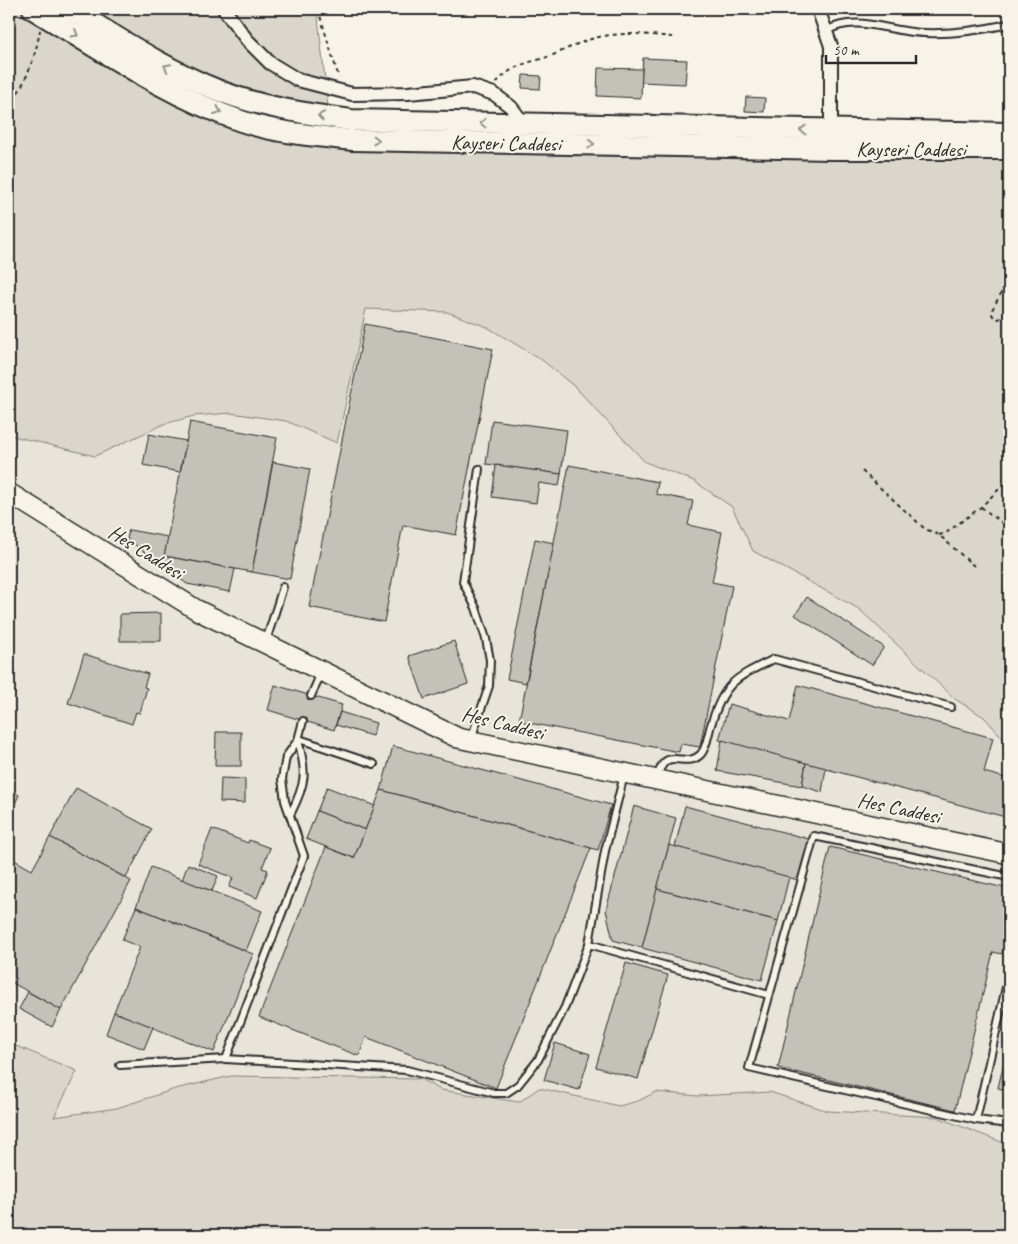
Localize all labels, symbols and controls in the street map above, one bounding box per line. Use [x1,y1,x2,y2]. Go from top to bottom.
one-way arrow [69,28,78,38]
scale bar [826,32,916,64]
text: 50 m [833,41,860,60]
one-way arrow [163,63,172,73]
one-way arrow [213,104,222,115]
one-way arrow [317,111,325,121]
one-way arrow [479,118,486,128]
one-way arrow [799,125,806,135]
street label: Kayseri Caddesi [451,129,564,157]
one-way arrow [373,135,381,145]
street label: Kayseri Caddesi [856,136,969,162]
one-way arrow [588,139,596,149]
street label: Hes Caddesi [104,519,191,587]
street label: Hes Caddesi [459,700,550,746]
street label: Hes Caddesi [855,787,946,830]

